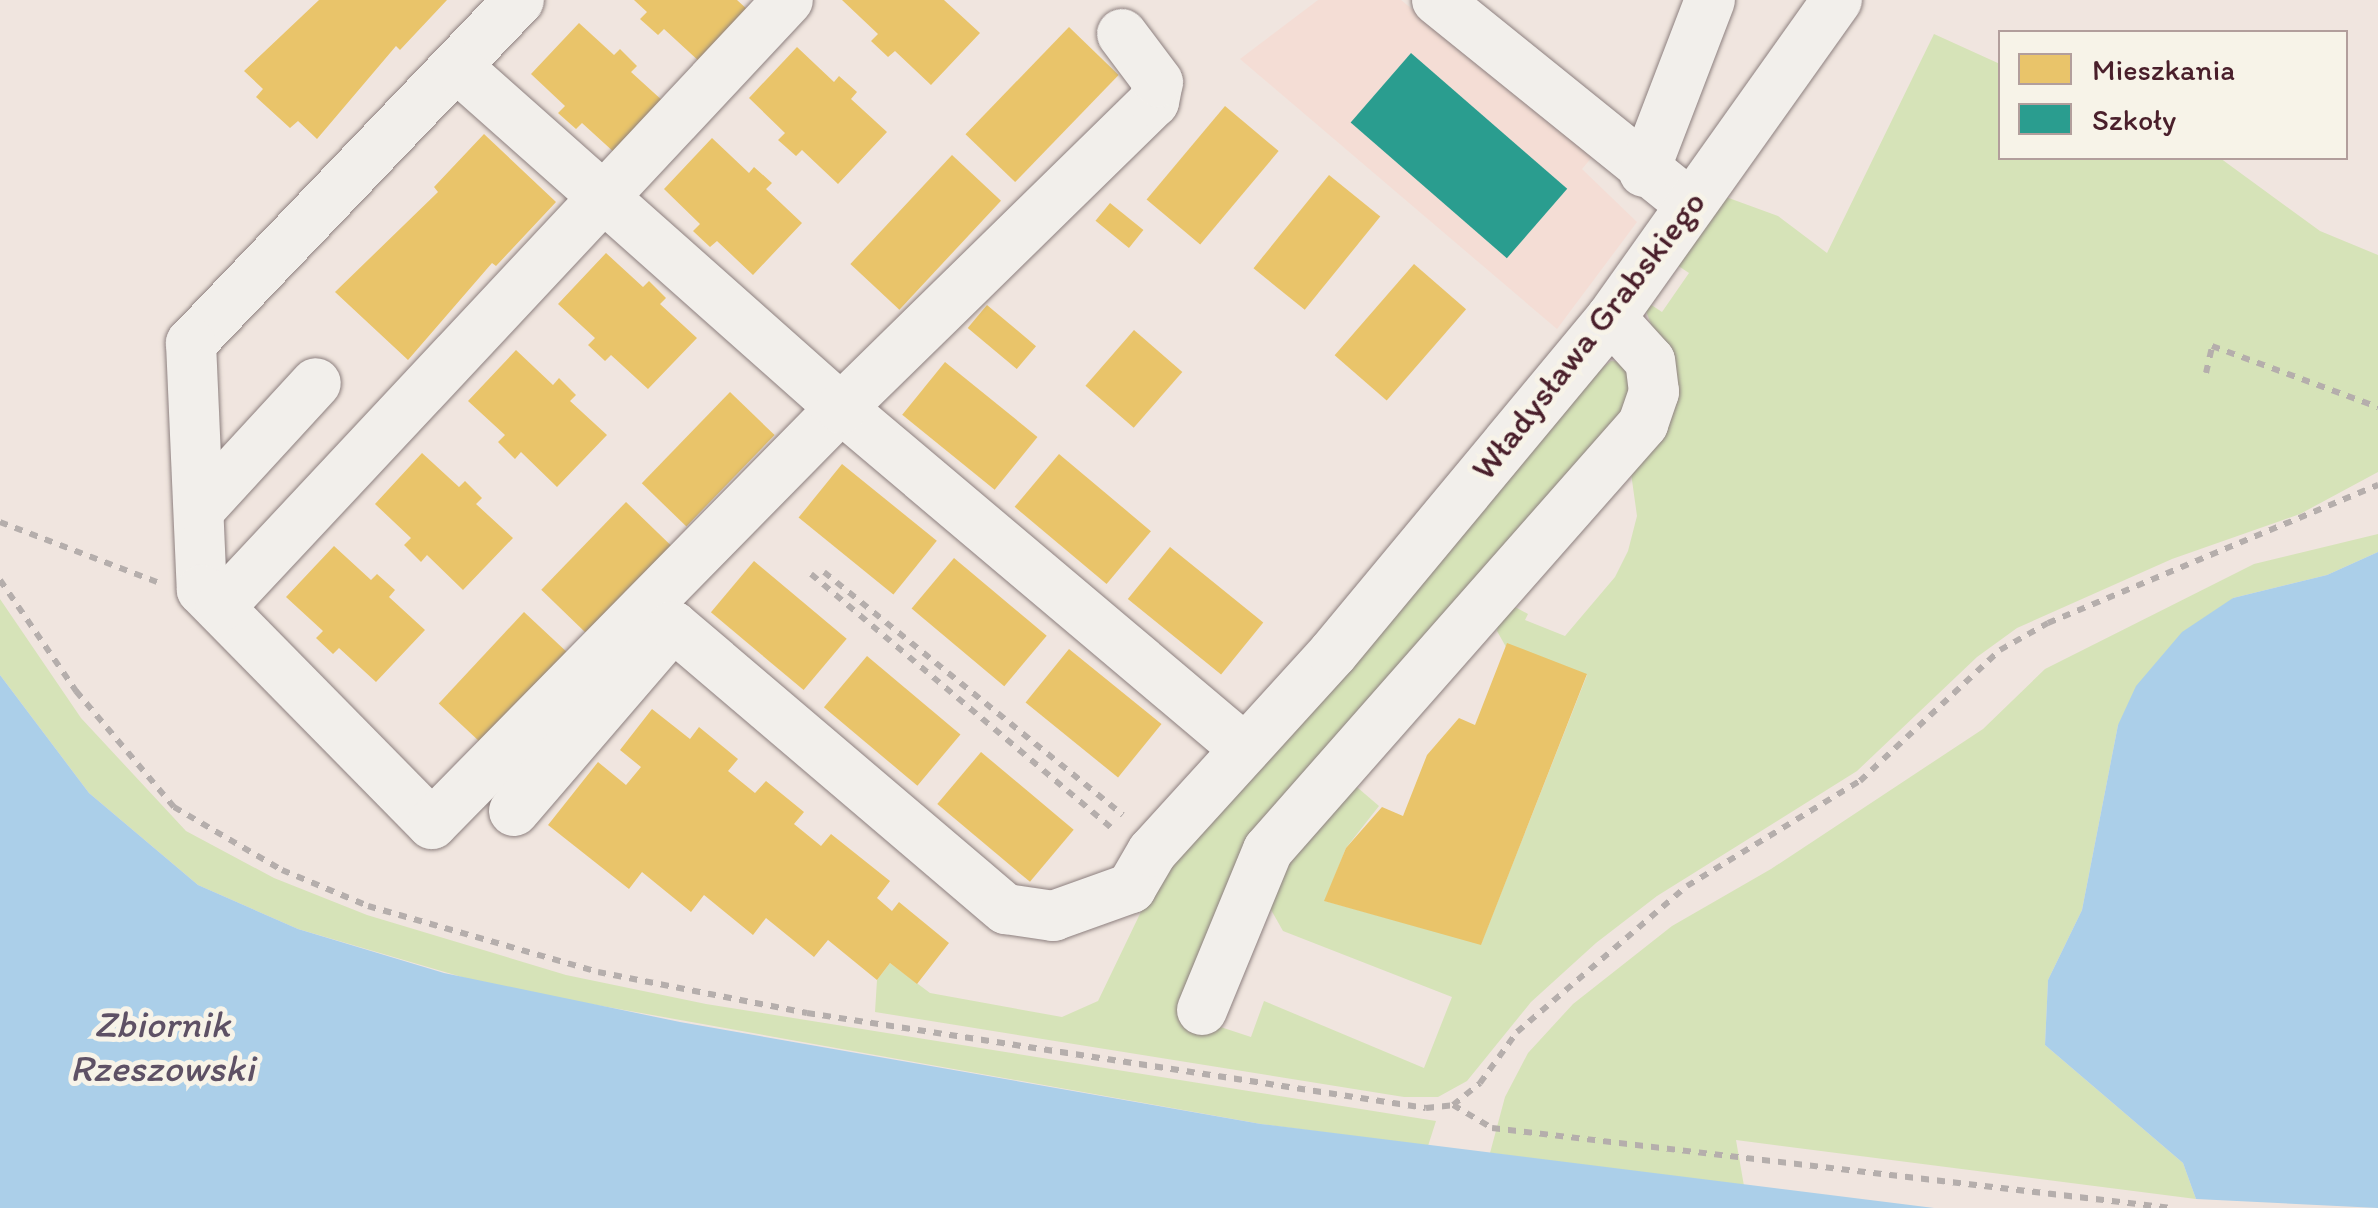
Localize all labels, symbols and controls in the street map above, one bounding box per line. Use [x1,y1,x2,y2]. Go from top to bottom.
legend [1998,30,2348,160]
text: Mieszkania [2092,51,2235,88]
text: Szkoły [2092,101,2176,138]
street label: Władysława Grabskiego [1462,182,1714,488]
water label: Zbiornik Rzeszowski [70,1002,254,1092]

